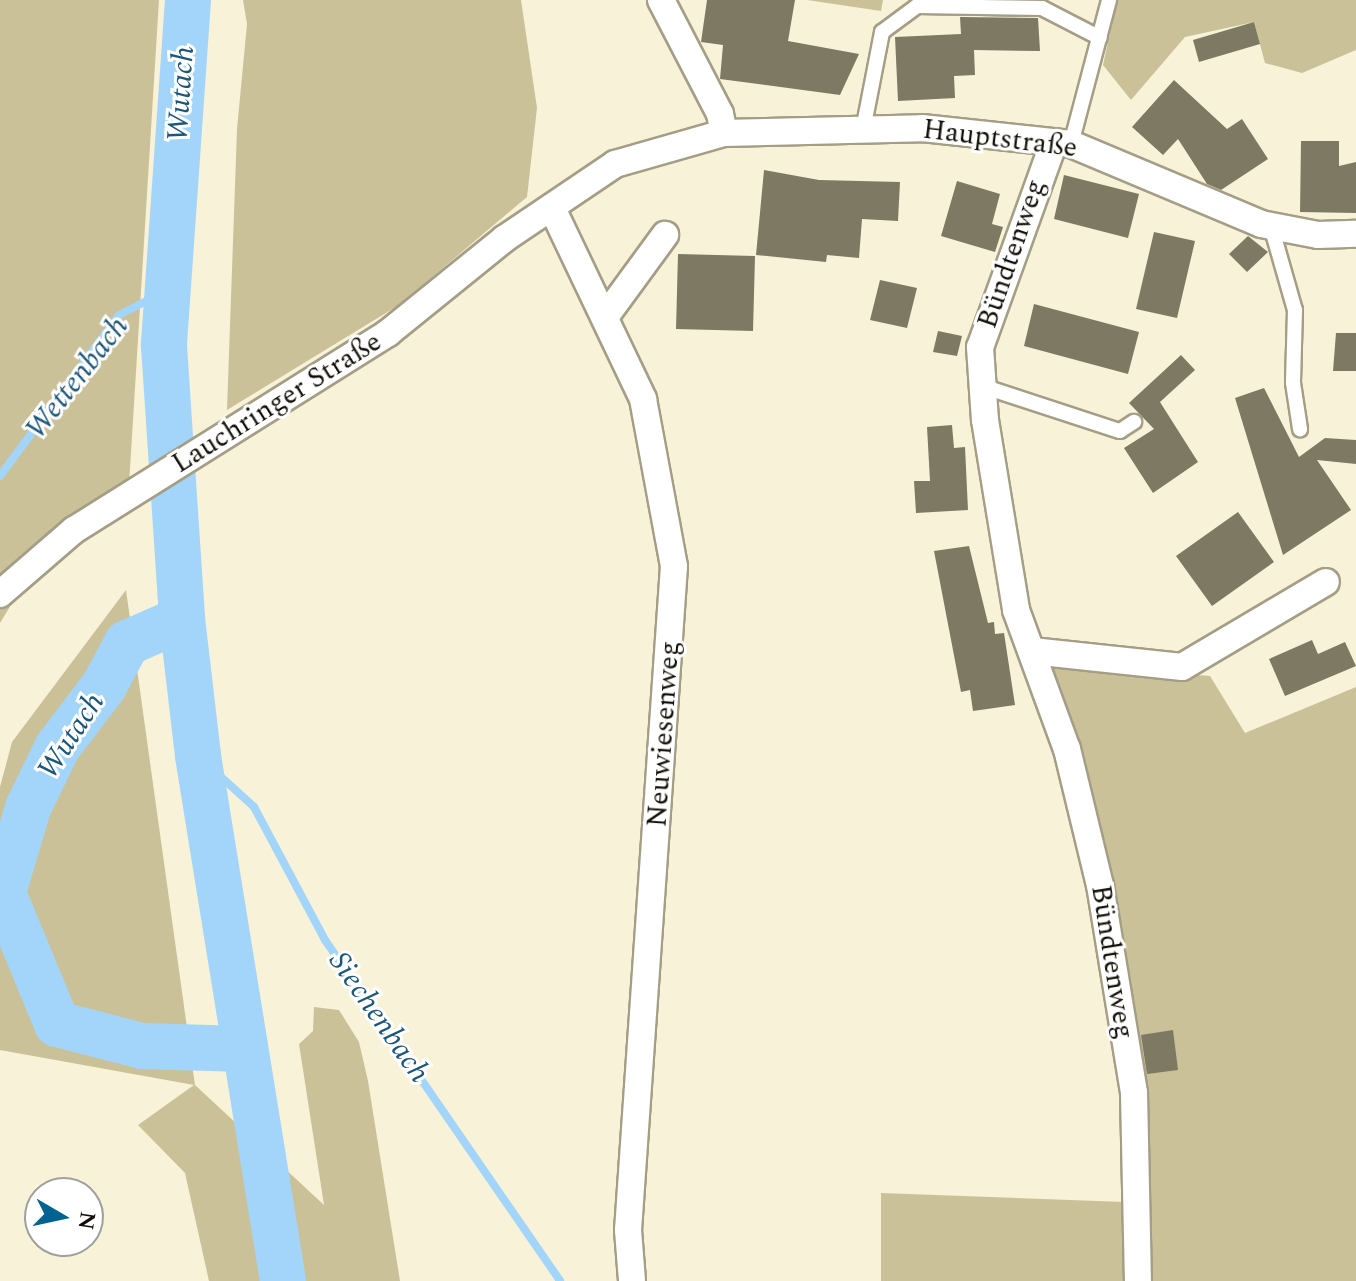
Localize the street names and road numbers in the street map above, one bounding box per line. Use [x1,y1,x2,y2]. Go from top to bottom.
street label: Hauptstraße [921,113,1079,165]
street label: Bündtenweg [971,175,1053,333]
street label: Lauchringer Straße [166,325,388,481]
street label: Neuwiesenweg [641,640,687,828]
street label: Bündtenweg [1083,883,1141,1041]

